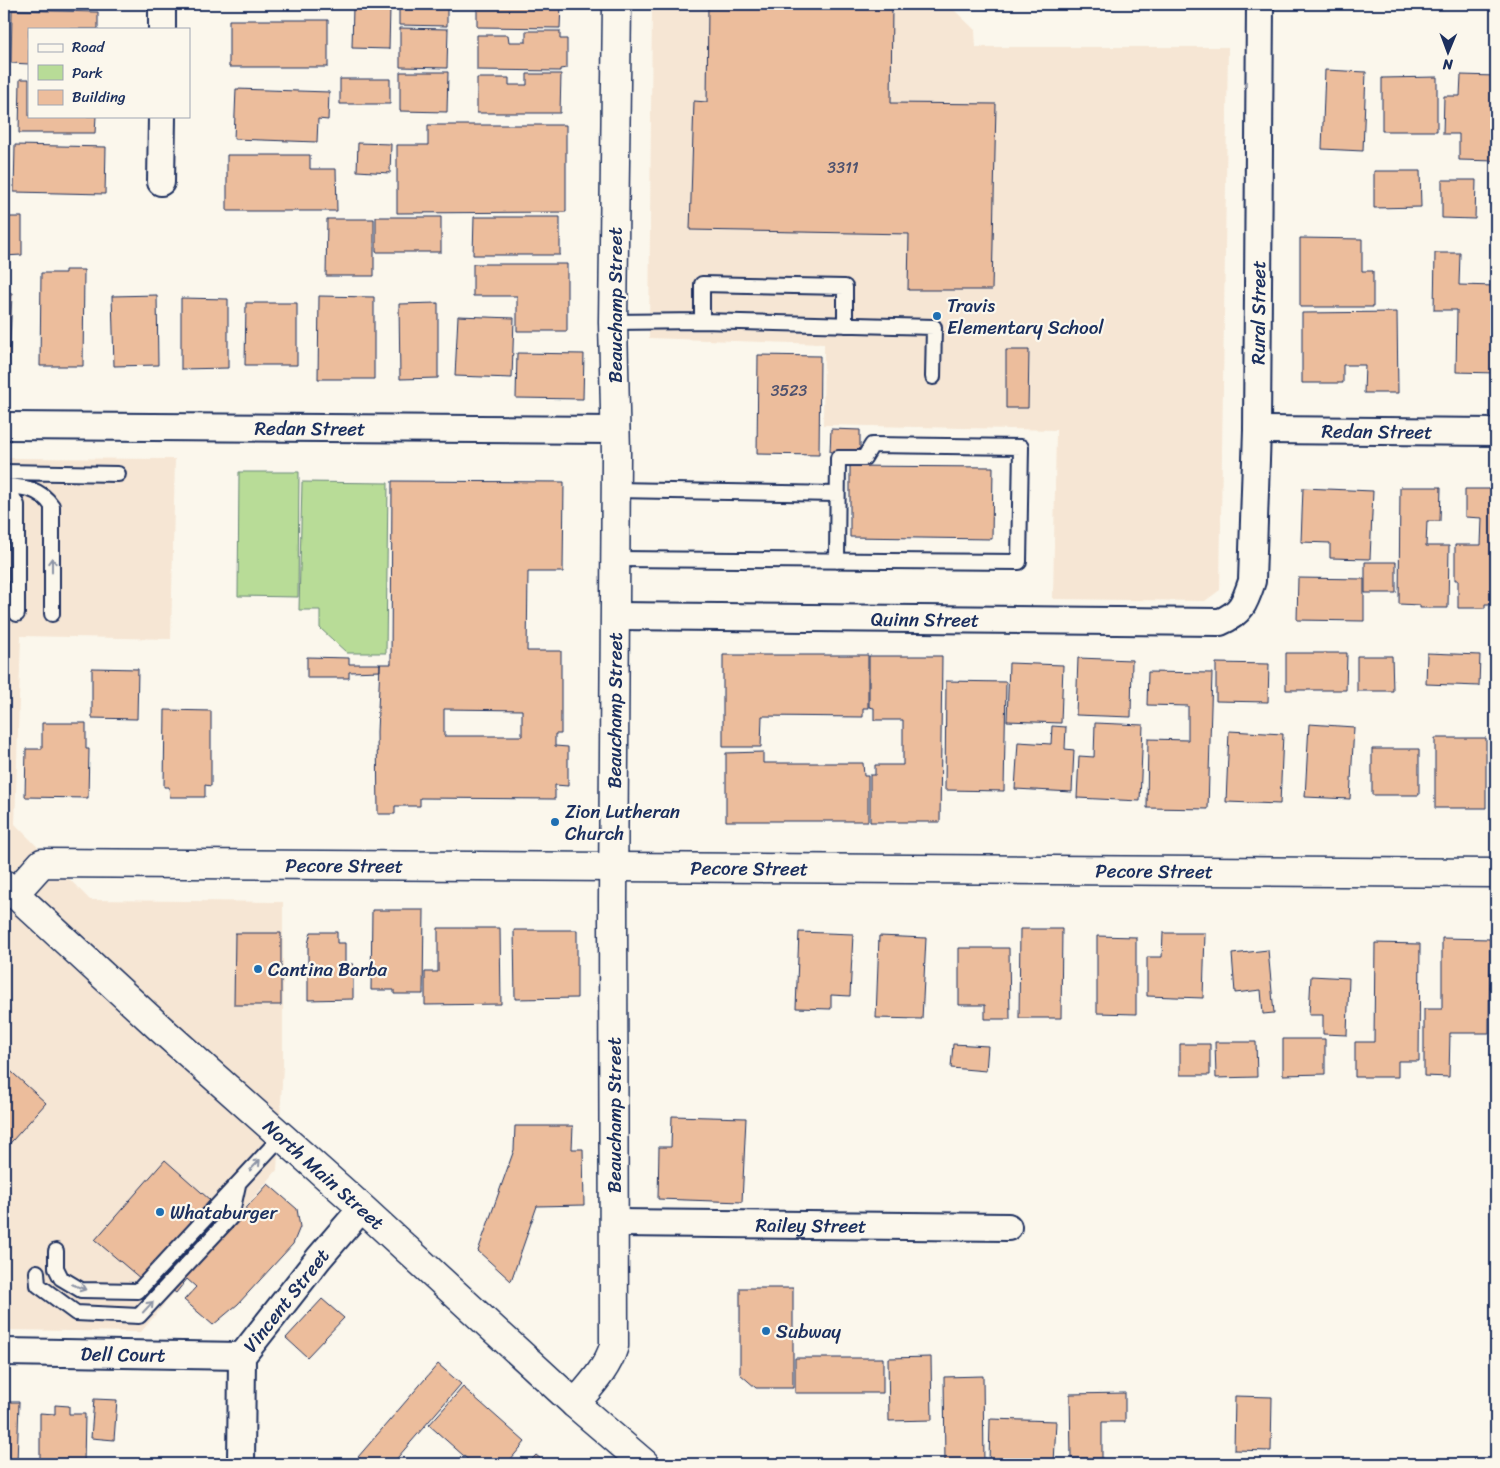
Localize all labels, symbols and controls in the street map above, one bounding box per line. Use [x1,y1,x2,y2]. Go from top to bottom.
legend [28,28,190,118]
north arrow [1422,28,1472,78]
text: Road [72,34,105,60]
text: N [1442,52,1454,77]
text: Park [72,60,103,86]
text: Building [72,84,126,110]
house number: 3311 [827,153,859,182]
street label: Beauchamp Street [599,227,632,383]
street label: Rural Street [1241,260,1275,365]
place label: Travis Elementary School [947,289,1104,344]
marker: Travis Elementary School [931,310,943,322]
house number: 3523 [771,376,808,405]
street label: Redan Street [255,412,365,445]
street label: Redan Street [1321,415,1433,448]
one-way arrow [47,557,57,574]
street label: Quinn Street [871,603,979,637]
street label: Beauchamp Street [598,632,632,789]
place label: Zion Lutheran Church [565,795,680,850]
marker: Zion Lutheran Church [549,816,561,828]
street label: Pecore Street [285,849,403,882]
street label: Pecore Street [690,851,808,885]
street label: Pecore Street [1095,854,1213,888]
place label: Cantina Barba [268,953,387,986]
marker: Cantina Barba [252,963,264,975]
street label: Beauchamp Street [598,1037,631,1193]
street label: North Main Street [255,1111,392,1238]
one-way arrow [249,1159,261,1171]
place label: Whataburger [170,1196,278,1229]
marker: Whataburger [154,1206,166,1218]
street label: Railey Street [755,1208,867,1243]
street label: Vincent Street [234,1241,338,1360]
one-way arrow [71,1283,86,1292]
one-way arrow [142,1300,154,1313]
place label: Subway [776,1315,841,1348]
marker: Subway [760,1325,772,1337]
street label: Dell Court [80,1337,166,1372]

